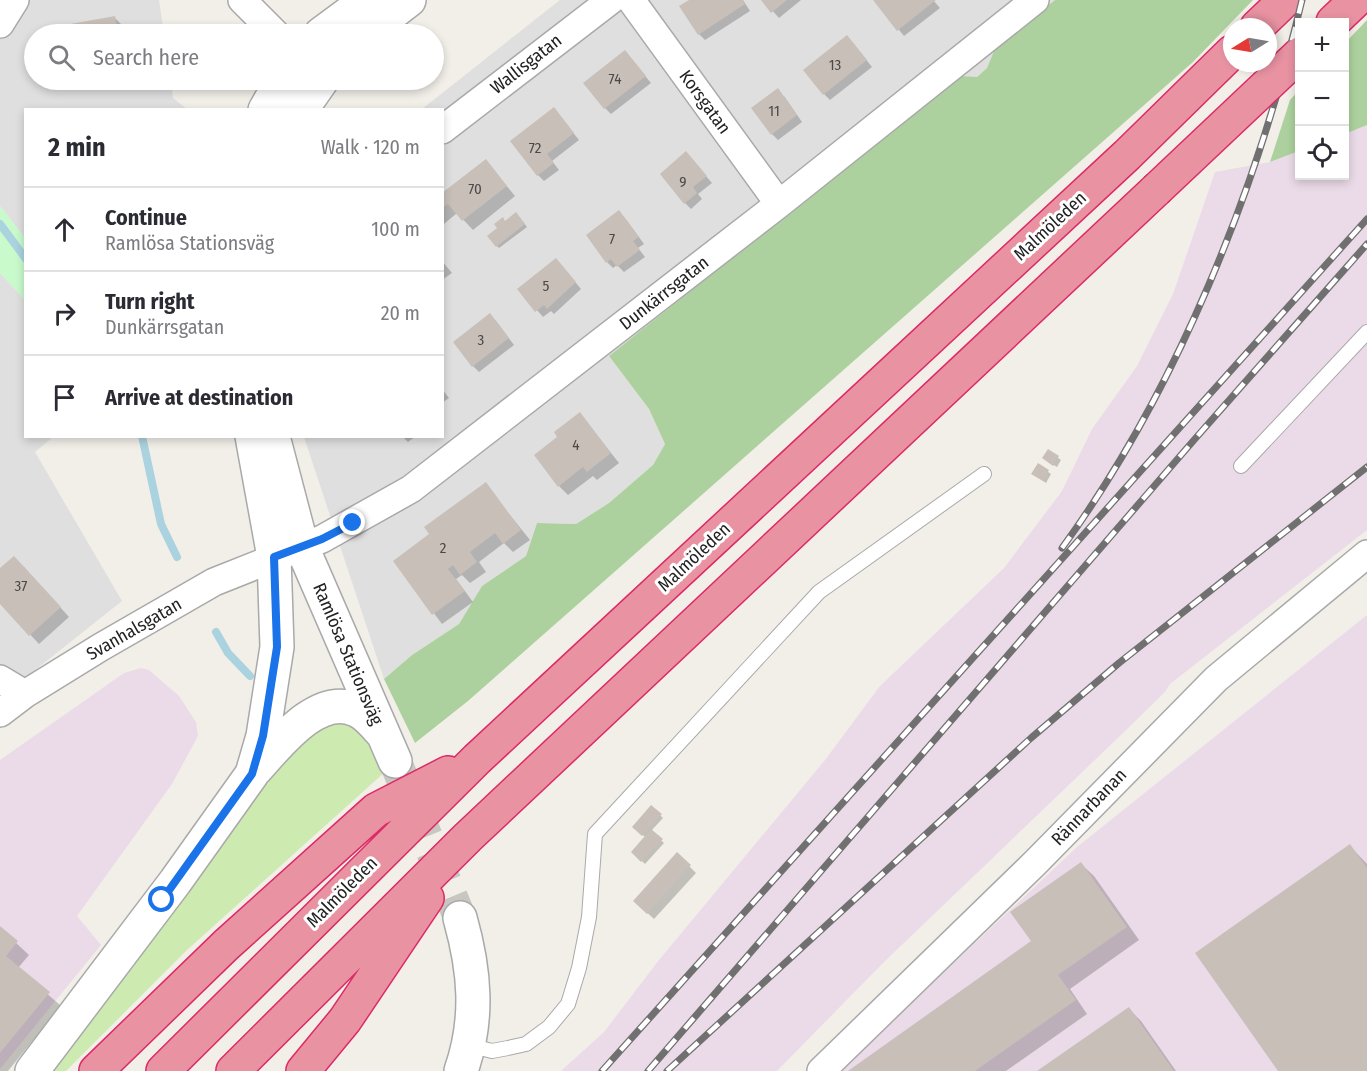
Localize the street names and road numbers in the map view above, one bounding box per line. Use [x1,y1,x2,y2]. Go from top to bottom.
street label: Wallisgatan [486,29,566,99]
street label: Korsgatan [675,66,735,138]
street label: Malmöleden [1009,187,1091,265]
street label: Dunkärrsgatan [615,251,713,335]
street label: Malmöleden [653,518,735,596]
street label: Ramlösa Stationsväg [308,580,388,729]
street label: Svanhalsgatan [82,593,186,665]
street label: Rännarbanan [1047,764,1131,850]
street label: Malmöleden [302,852,382,932]

